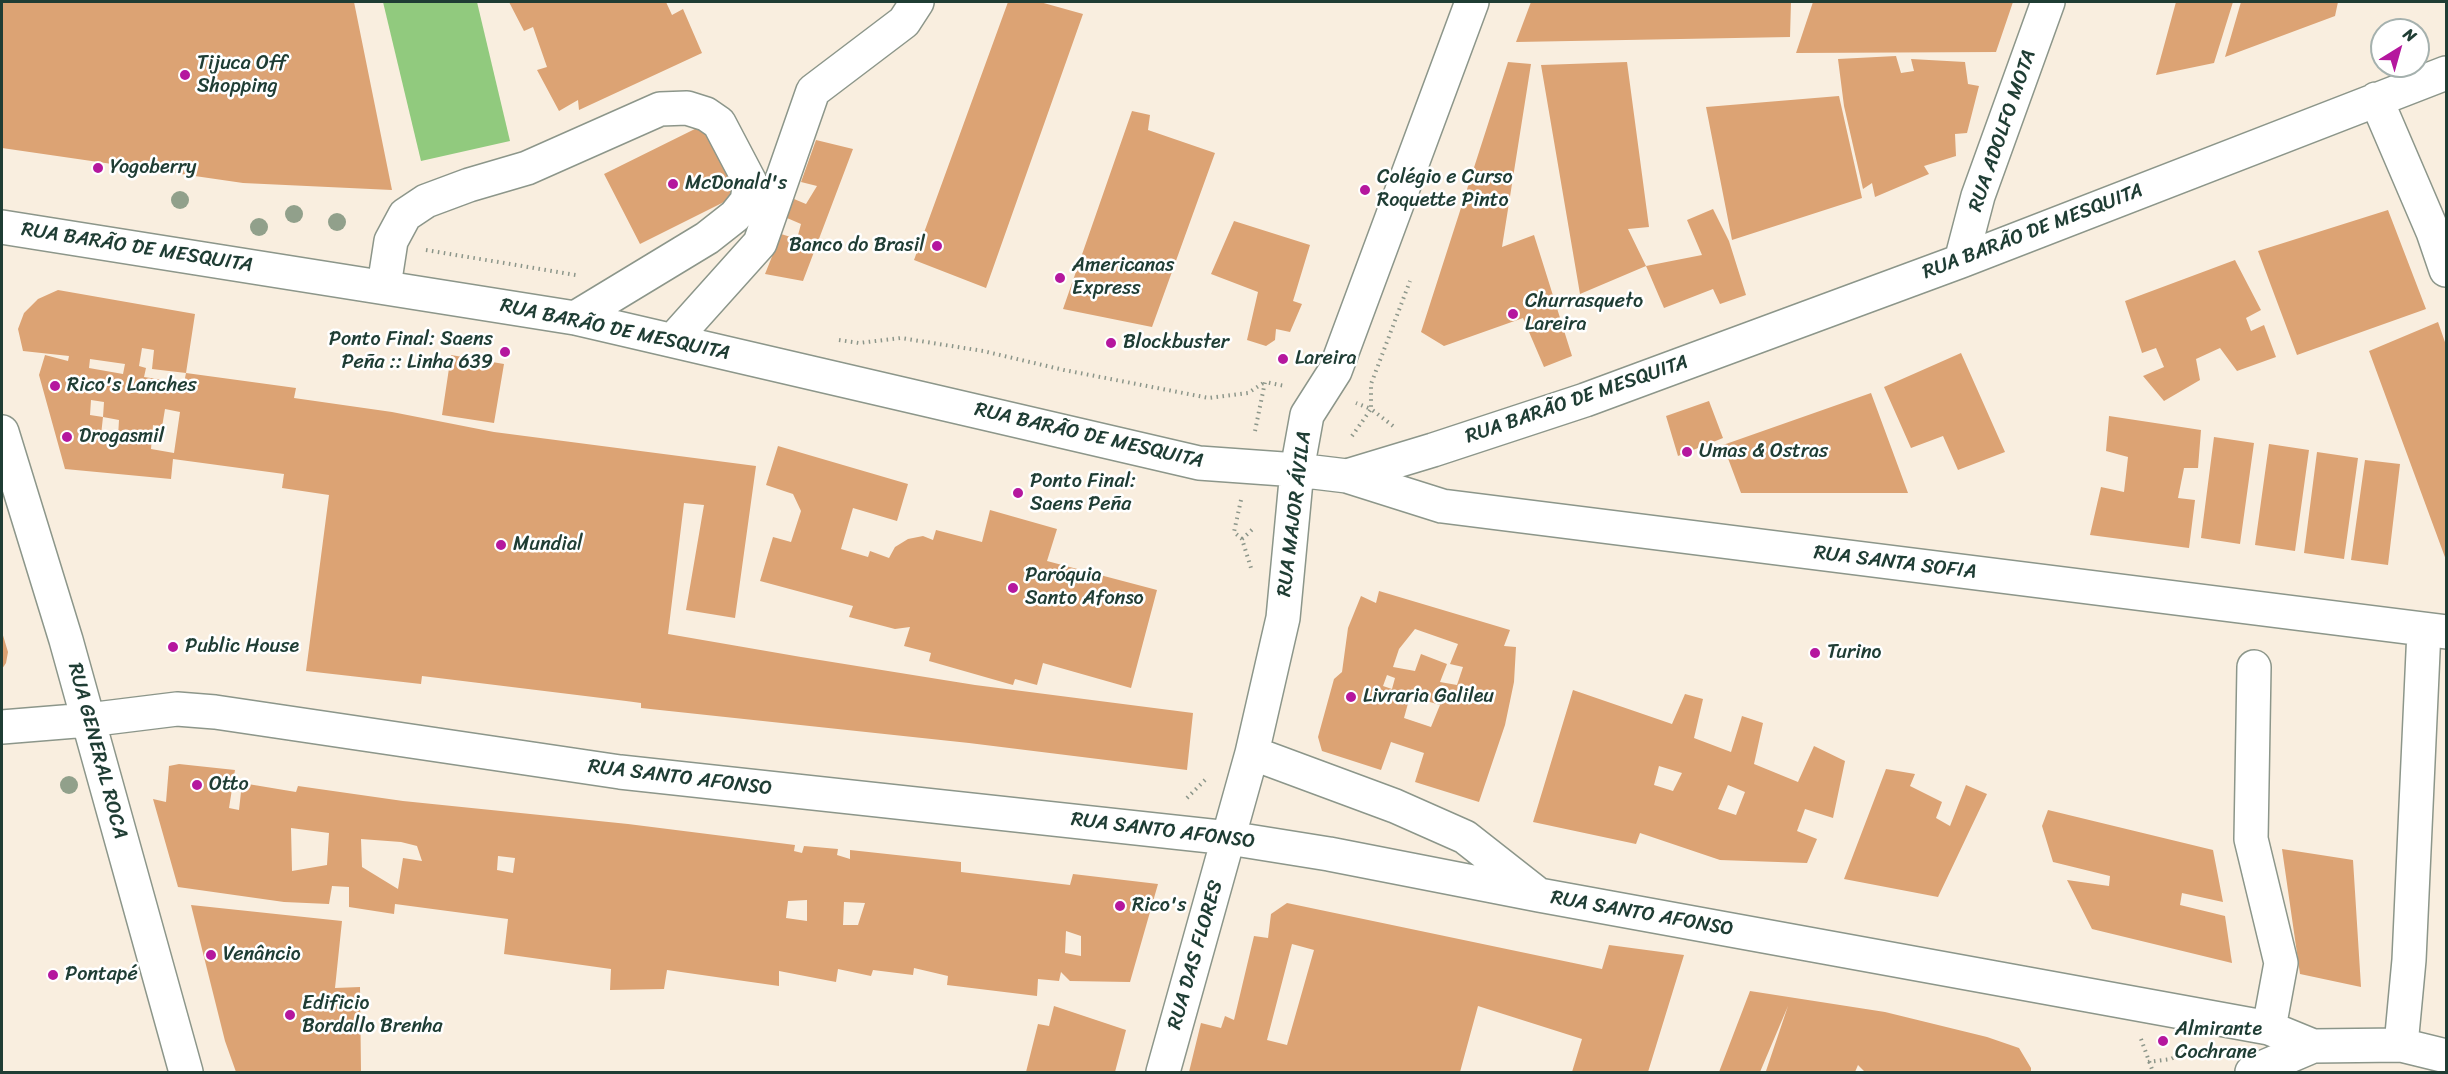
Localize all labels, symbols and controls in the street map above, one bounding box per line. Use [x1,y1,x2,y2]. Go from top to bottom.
north arrow [2370,18,2430,78]
text: N [2397,20,2423,50]
street label: RUA ADOLFO MOTA [1964,47,2042,215]
place label: Tijuca Off Shopping [197,52,287,99]
marker: Tijuca Off Shopping [178,68,192,82]
place label: Yogoberry [110,156,196,180]
marker: Yogoberry [91,161,105,175]
place label: Colégio e Curso Roquette Pinto [1377,166,1513,213]
place label: McDonald's [685,172,787,196]
marker: McDonald's [666,177,680,191]
street label: RUA BARÃO DE MESQUITA [1919,179,2147,285]
marker: Colégio e Curso Roquette Pinto [1358,183,1372,197]
street label: RUA BARÃO DE MESQUITA [20,218,254,278]
place label: Banco do Brasil [789,234,925,258]
marker: Banco do Brasil [930,239,944,253]
place label: Americanas Express [1072,254,1175,301]
marker: Americanas Express [1053,271,1067,285]
place label: Churrasqueto Lareira [1525,290,1643,337]
street label: RUA BARÃO DE MESQUITA [498,294,732,366]
marker: Churrasqueto Lareira [1506,307,1520,321]
place label: Ponto Final: Saens Peña :: Linha 639 [329,328,493,375]
place label: Blockbuster [1123,331,1229,355]
marker: Blockbuster [1104,336,1118,350]
marker: Ponto Final: Saens Peña :: Linha 639 [498,345,512,359]
place label: Lareira [1295,347,1357,371]
street label: RUA BARÃO DE MESQUITA [1462,351,1692,449]
marker: Lareira [1276,352,1290,366]
place label: Rico's Lanches [67,374,197,398]
marker: Rico's Lanches [48,379,62,393]
street label: RUA BARÃO DE MESQUITA [972,398,1206,474]
place label: Drogasmil [79,425,164,449]
marker: Drogasmil [60,430,74,444]
street label: RUA MAJOR ÁVILA [1273,430,1317,598]
place label: Umas & Ostras [1699,440,1828,464]
marker: Umas & Ostras [1680,445,1694,459]
place label: Ponto Final: Saens Peña [1030,470,1136,517]
marker: Ponto Final: Saens Peña [1011,486,1025,500]
place label: Mundial [513,533,583,557]
marker: Mundial [494,538,508,552]
street label: RUA SANTA SOFIA [1812,541,1978,585]
place label: Paróquia Santo Afonso [1025,564,1144,611]
marker: Paróquia Santo Afonso [1006,581,1020,595]
place label: Public House [185,635,299,659]
marker: Public House [166,640,180,654]
place label: Turino [1827,641,1881,665]
marker: Turino [1808,646,1822,660]
street label: RUA GENERAL ROCA [62,660,132,842]
place label: Livraria Galileu [1363,685,1494,709]
marker: Livraria Galileu [1344,690,1358,704]
street label: RUA SANTO AFONSO [587,755,773,801]
place label: Otto [209,773,249,797]
marker: Otto [190,778,204,792]
street label: RUA SANTO AFONSO [1070,808,1256,854]
street label: RUA DAS FLORES [1163,878,1229,1032]
street label: RUA SANTO AFONSO [1549,886,1735,942]
place label: Rico's [1132,894,1186,918]
marker: Rico's [1113,899,1127,913]
place label: Venâncio [223,943,301,967]
marker: Venâncio [204,948,218,962]
place label: Pontapé [65,963,138,987]
marker: Pontapé [46,968,60,982]
place label: Edificio Bordallo Brenha [302,992,442,1039]
marker: Edificio Bordallo Brenha [283,1008,297,1022]
place label: Almirante Cochrane [2175,1018,2262,1065]
marker: Almirante Cochrane [2156,1034,2170,1048]

